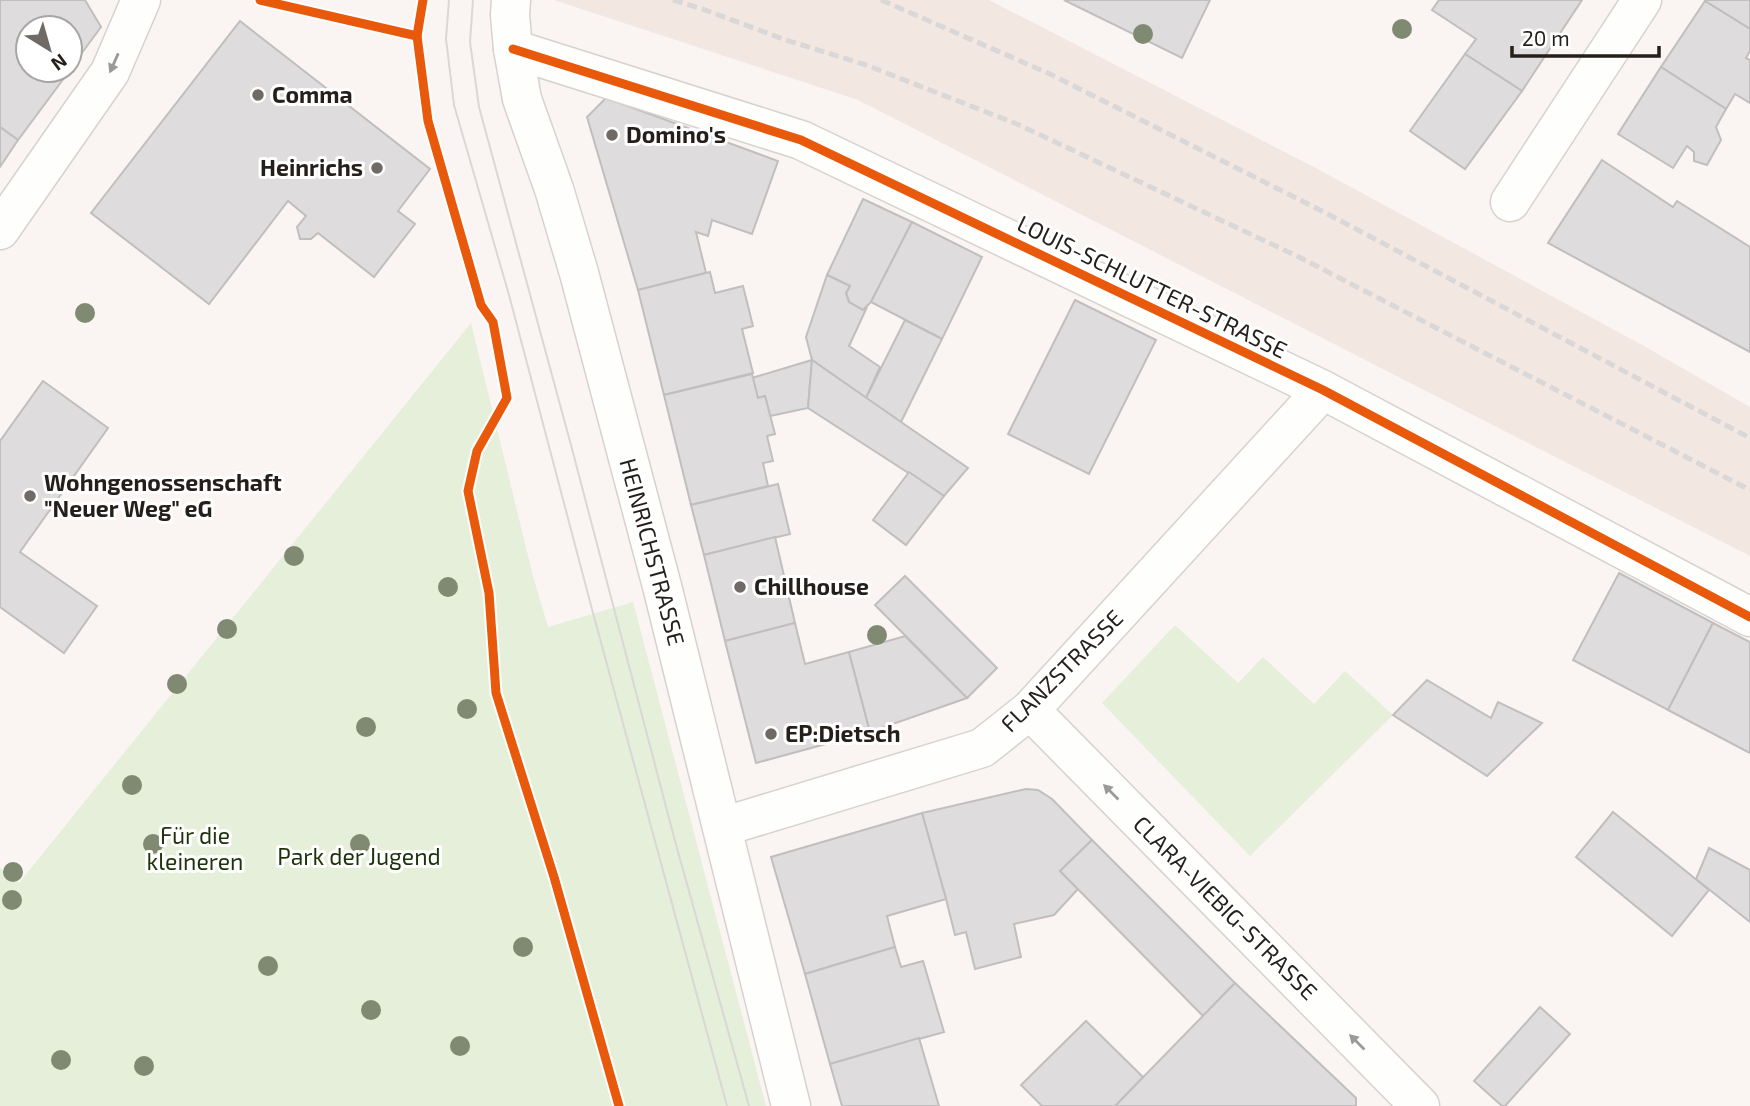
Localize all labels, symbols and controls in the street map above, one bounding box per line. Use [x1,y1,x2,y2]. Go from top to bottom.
north arrow [14,14,84,84]
scale bar [1512,14,1659,58]
text: 20 m [1522,25,1570,50]
text: N [47,50,72,76]
one-way arrow [108,53,120,73]
place label: Comma [272,80,353,108]
marker: Comma [250,87,266,103]
place label: Domino's [626,120,726,148]
marker: Domino's [604,127,620,143]
place label: Heinrichs [260,153,363,181]
marker: Heinrichs [369,160,385,176]
street label: LOUIS-SCHLUTTER-STRASSE [1013,209,1292,364]
street label: HEINRICHSTRASSE [615,455,691,648]
place label: Wohngenossenschaft "Neuer Weg" eG [44,468,282,522]
marker: Wohngenossenschaft "Neuer Weg" eG [22,488,38,504]
place label: Chillhouse [754,572,869,600]
marker: Chillhouse [732,579,748,595]
street label: FLANZSTRASSE [994,603,1128,737]
place label: EP:Dietsch [785,719,901,747]
marker: EP:Dietsch [763,726,779,742]
one-way arrow [1102,784,1119,801]
street label: CLARA-VIEBIG-STRASSE [1128,809,1324,1005]
park label: Für die kleineren [147,821,243,875]
park label: Park der Jugend [277,842,441,870]
one-way arrow [1348,1033,1365,1050]

